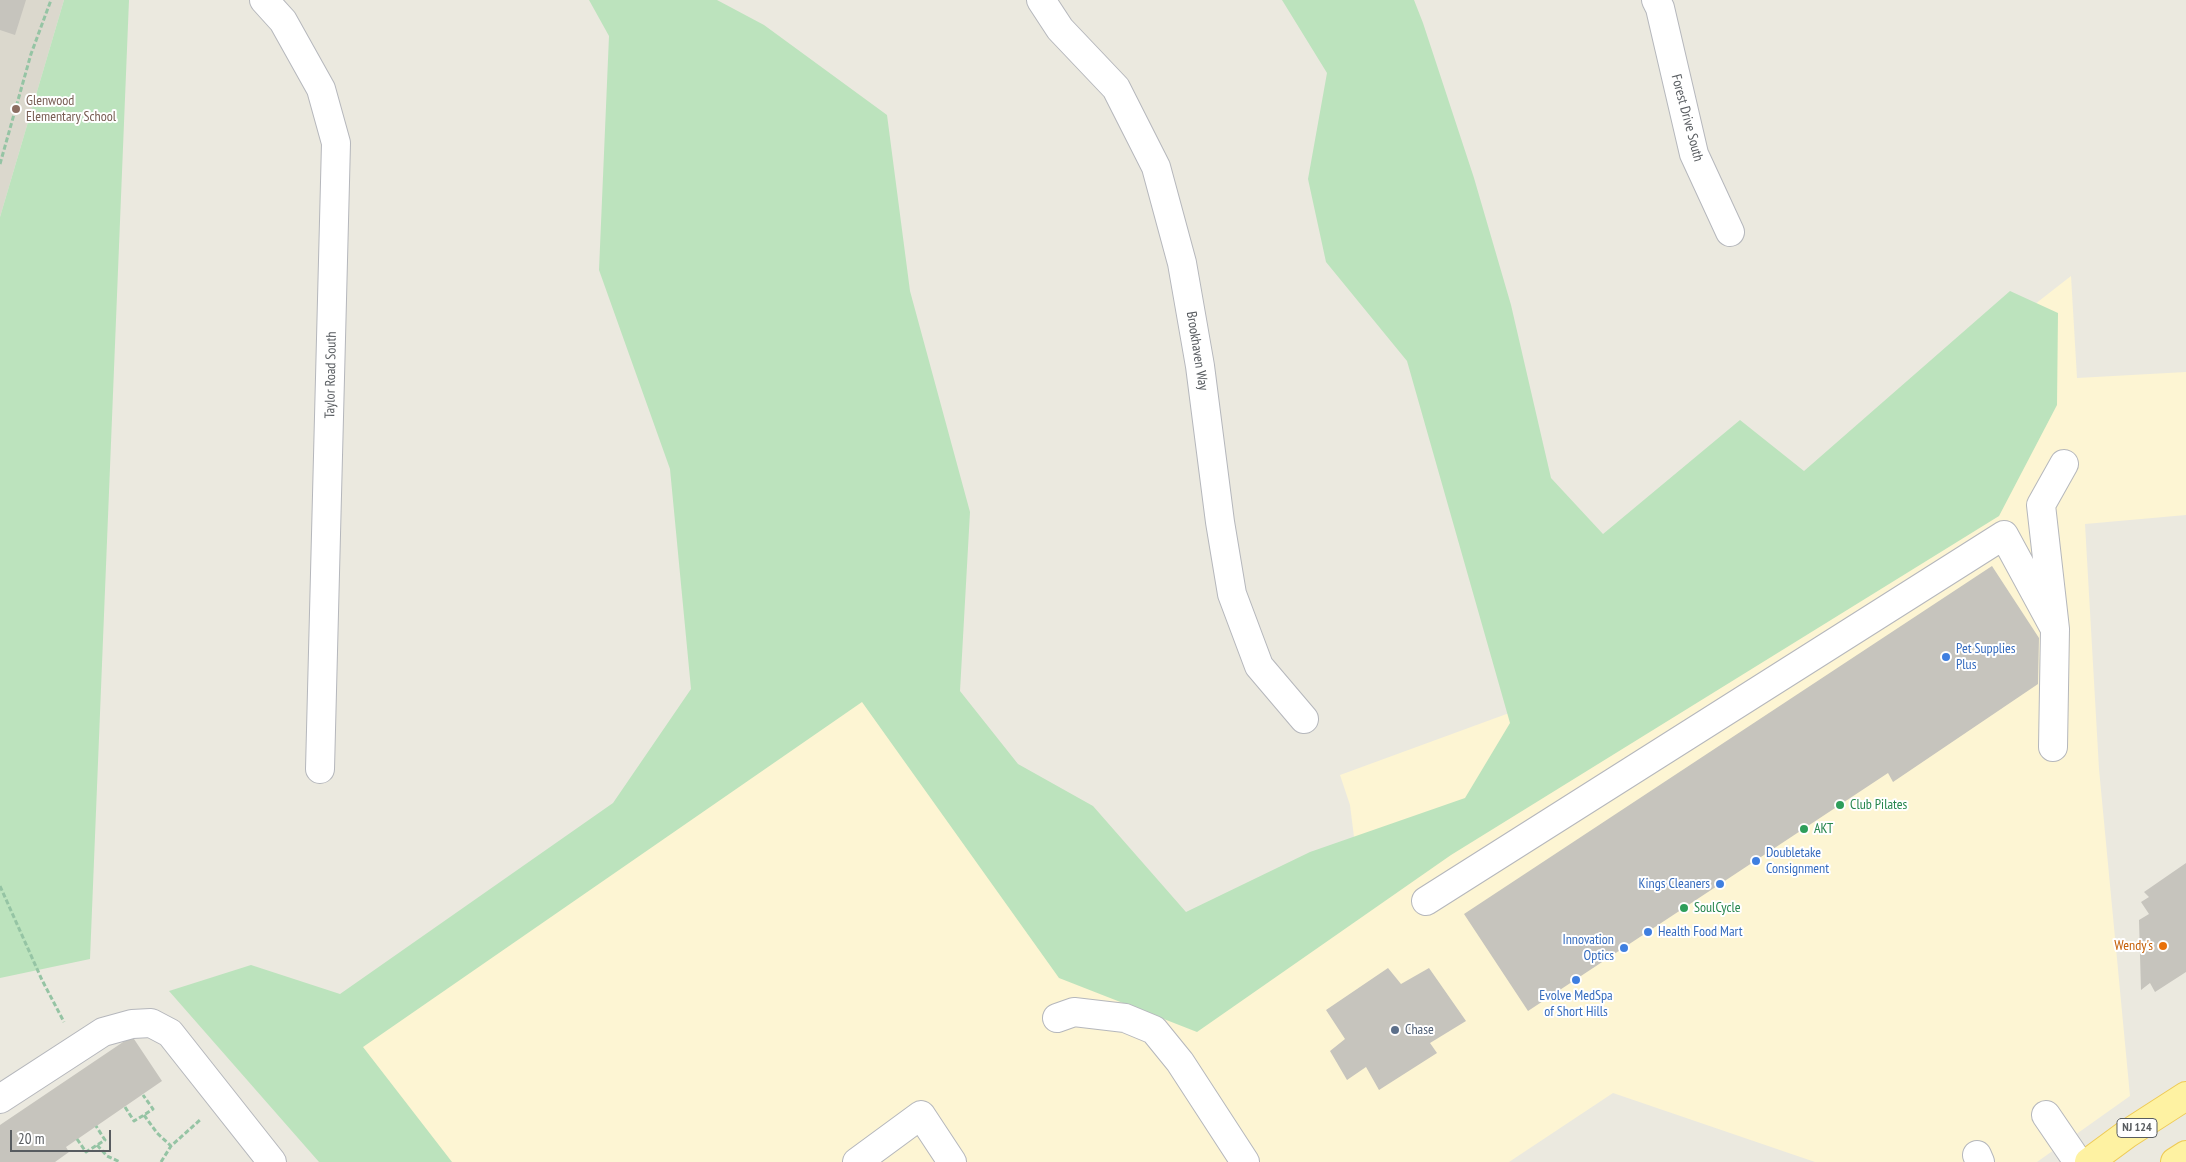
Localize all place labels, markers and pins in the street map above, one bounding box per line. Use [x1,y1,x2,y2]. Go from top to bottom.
place label: Glenwood Elementary School [26,93,116,125]
marker: Glenwood Elementary School [10,103,22,115]
place label: Pet Supplies Plus [1956,641,2016,674]
marker: Pet Supplies Plus [1940,651,1952,663]
place label: Club Pilates [1850,797,1907,813]
marker: Club Pilates [1834,799,1846,811]
place label: AKT [1814,821,1833,837]
marker: AKT [1798,823,1810,835]
place label: Doubletake Consignment [1766,845,1829,878]
marker: Doubletake Consignment [1750,855,1762,867]
place label: Kings Cleaners [1639,876,1710,892]
marker: Kings Cleaners [1714,878,1726,890]
place label: SoulCycle [1694,900,1741,916]
marker: SoulCycle [1678,902,1690,914]
place label: Health Food Mart [1658,924,1743,940]
marker: Health Food Mart [1642,926,1654,938]
place label: Innovation Optics [1562,932,1614,964]
place label: Wendy's [2114,938,2153,954]
marker: Wendy's [2157,940,2169,952]
marker: Innovation Optics [1618,942,1630,954]
marker: Evolve MedSpa of Short Hills [1570,974,1582,986]
place label: Evolve MedSpa of Short Hills [1539,988,1613,1020]
place label: Chase [1405,1022,1434,1038]
marker: Chase [1389,1024,1401,1036]

